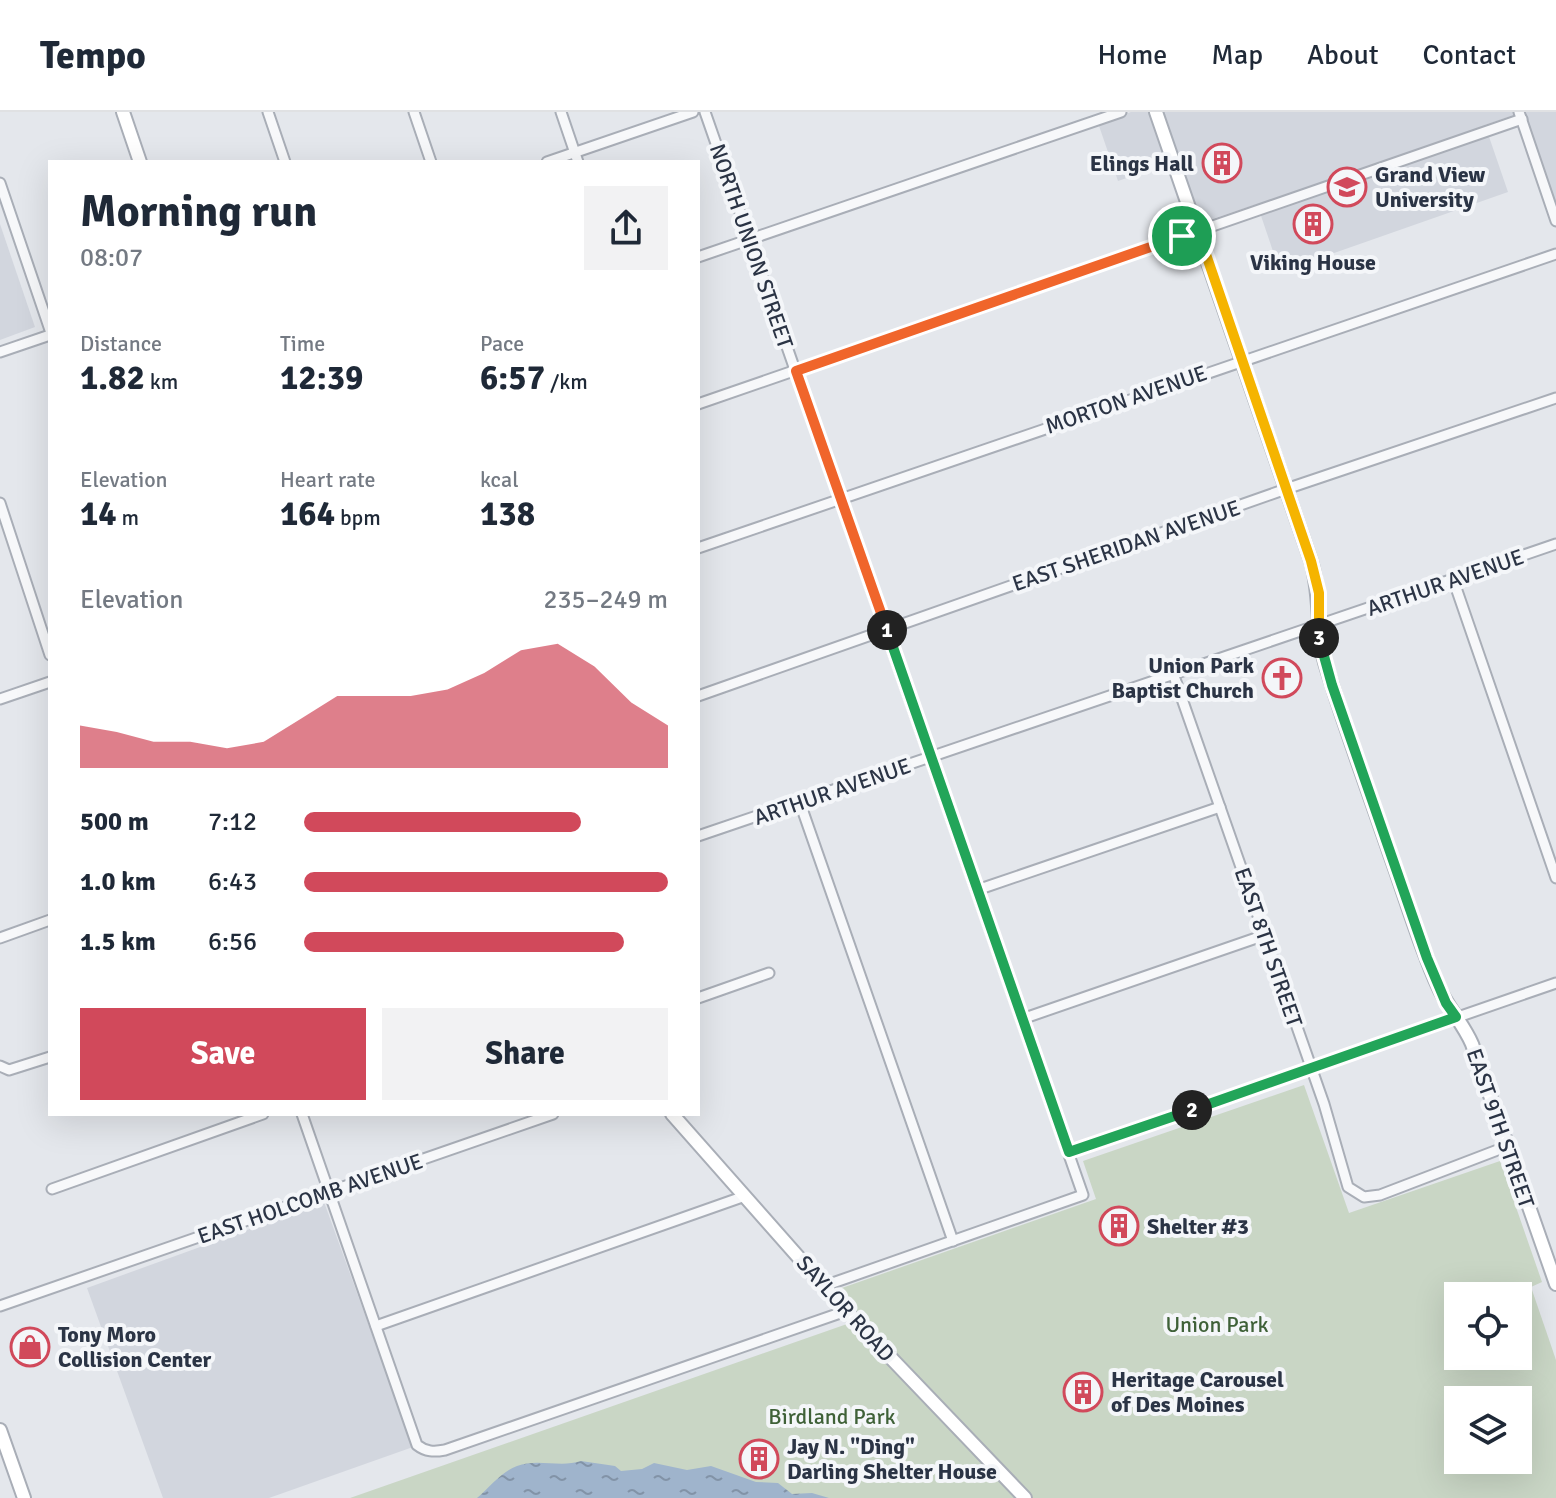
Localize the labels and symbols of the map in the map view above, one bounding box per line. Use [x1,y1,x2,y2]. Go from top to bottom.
street label: NORTH UNION STREET [704,140,799,352]
building icon: Elings Hall [1201,142,1243,184]
place label: Elings Hall [1090,150,1194,177]
place label: Grand View University [1375,161,1486,213]
school or university icon: Grand View University [1326,166,1368,208]
pin [1148,202,1216,270]
building icon: Viking House [1292,203,1334,245]
place label: Viking House [1250,249,1376,276]
street label: MORTON AVENUE [1042,359,1211,440]
street label: EAST SHERIDAN AVENUE [1009,494,1244,597]
street label: ARTHUR AVENUE [1363,543,1527,622]
pin: 1 [867,610,907,650]
pin: 3 [1299,618,1339,658]
place label: Union Park Baptist Church [1111,652,1254,704]
church icon: Union Park Baptist Church [1261,657,1303,699]
street label: ARTHUR AVENUE [750,752,914,831]
street label: EAST 8TH STREET [1229,864,1309,1031]
street label: EAST 9TH STREET [1461,1045,1541,1212]
pin: 2 [1172,1090,1212,1130]
street label: EAST HOLCOMB AVENUE [194,1147,426,1250]
building icon: Shelter #3 [1098,1205,1140,1247]
place label: Shelter #3 [1147,1213,1249,1240]
street label: SAYLOR ROAD [791,1250,900,1367]
park label: Union Park [1165,1311,1269,1338]
place label: Tony Moro Collision Center [58,1321,212,1373]
shop icon: Tony Moro Collision Center [9,1326,51,1368]
place label: Heritage Carousel of Des Moines [1111,1366,1284,1418]
building icon: Heritage Carousel of Des Moines [1062,1371,1104,1413]
park label: Birdland Park [768,1403,896,1430]
place label: Jay N. "Ding" Darling Shelter House [787,1433,997,1485]
building icon: Jay N. "Ding" Darling Shelter House [738,1438,780,1480]

